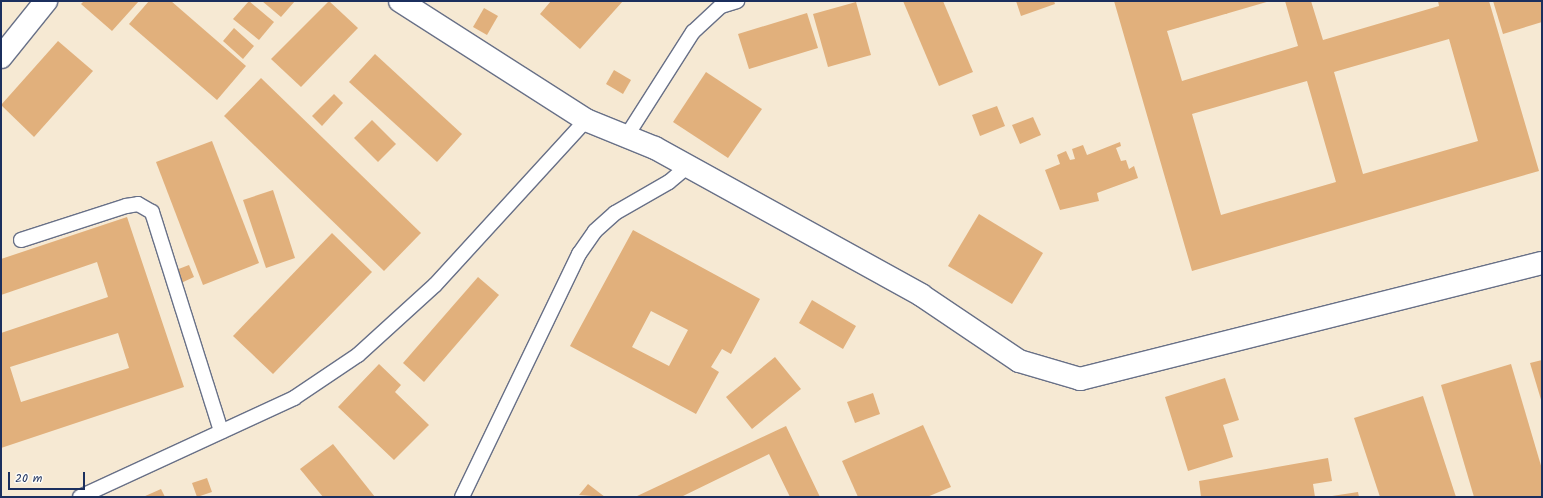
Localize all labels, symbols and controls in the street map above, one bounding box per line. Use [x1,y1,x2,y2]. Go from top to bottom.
scale bar [10,464,87,490]
text: 20 m [15,469,42,488]

